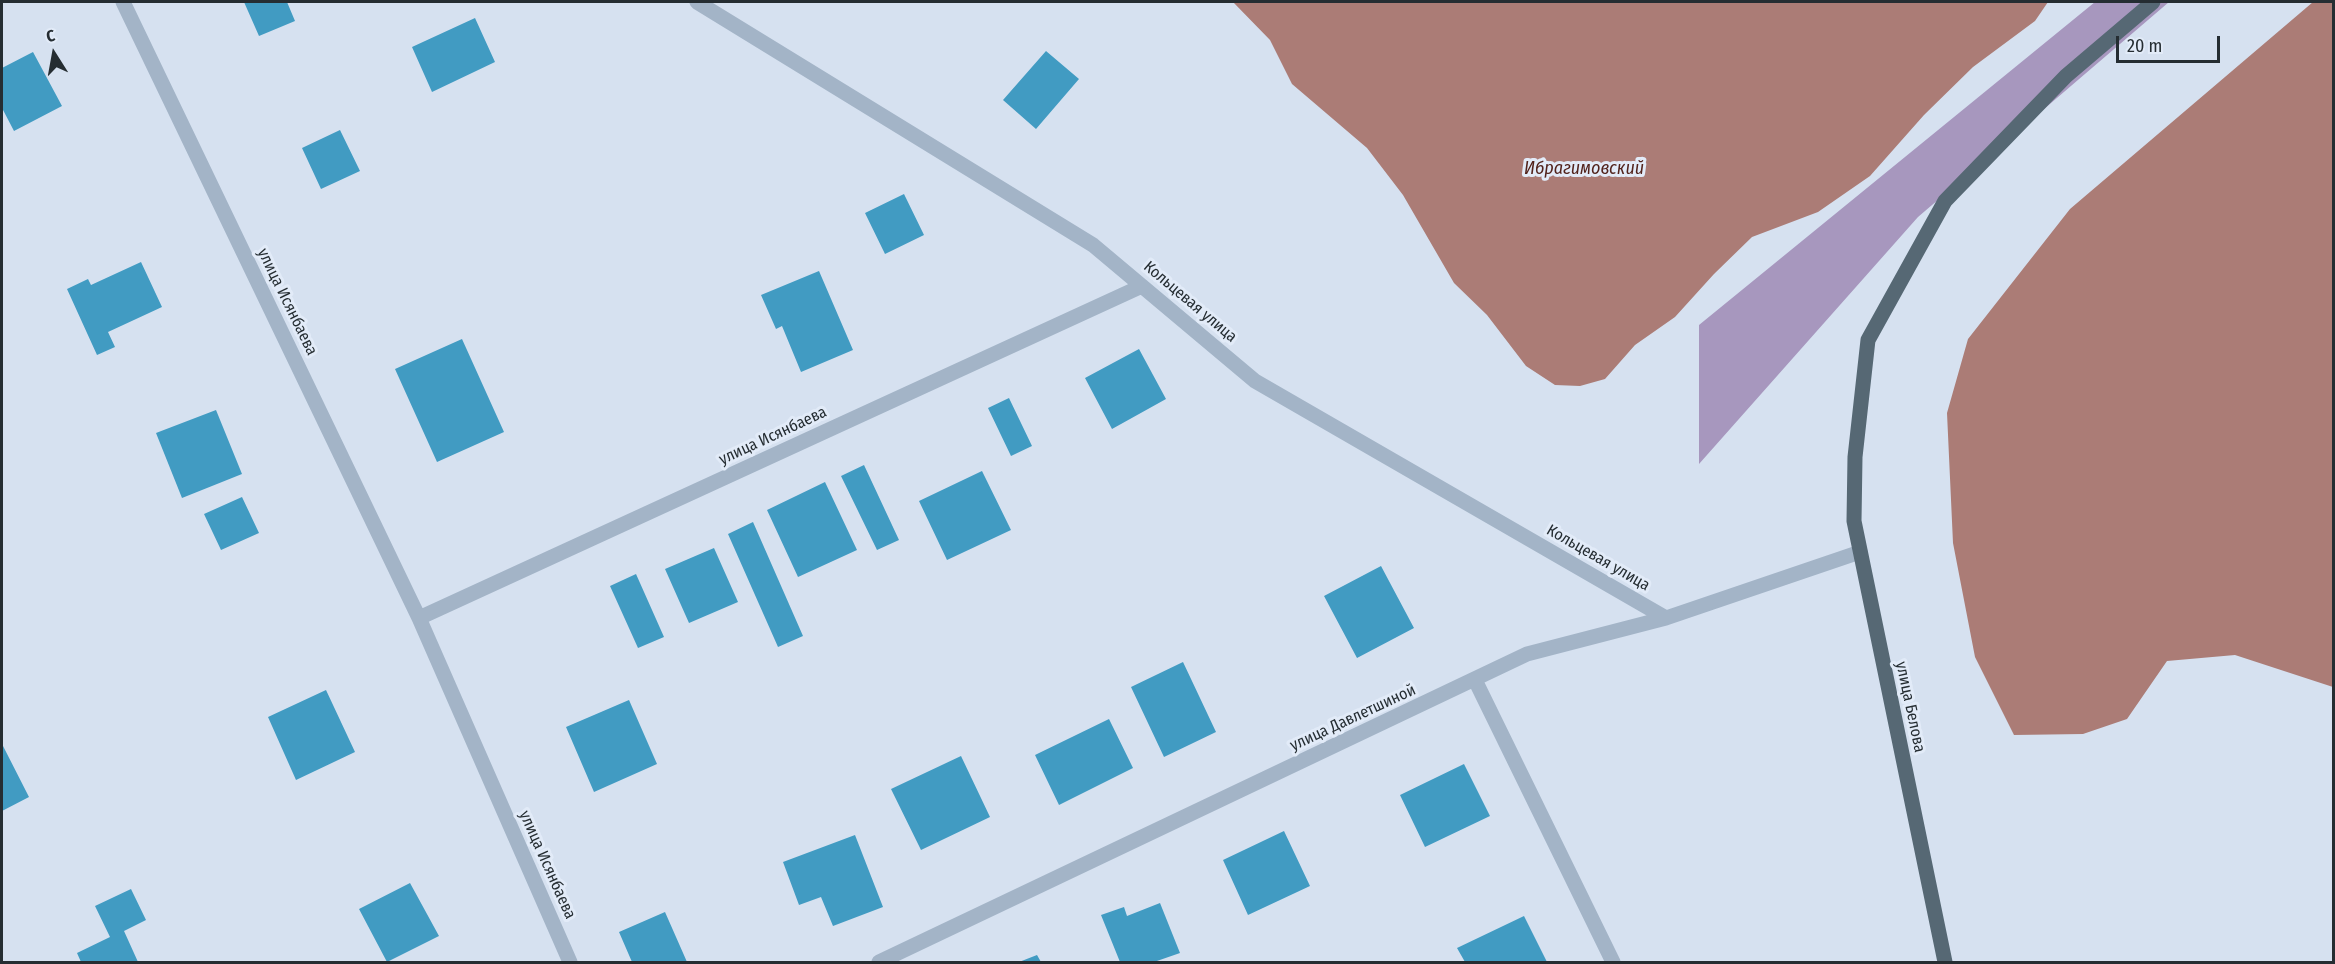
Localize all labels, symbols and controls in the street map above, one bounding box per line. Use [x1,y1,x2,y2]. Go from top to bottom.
north arrow [24,24,84,84]
scale bar [2119,24,2222,62]
text: С [45,26,56,46]
text: 20 m [2127,35,2162,57]
water label: Ибрагимовский [1524,158,1644,180]
street label: улица Исянбаева [253,245,321,359]
street label: Кольцевая улица [1139,257,1241,347]
street label: улица Исянбаева [716,403,830,469]
street label: Кольцевая улица [1543,521,1653,595]
street label: улица Белова [1891,660,1929,754]
street label: улица Давлетшиной [1287,680,1419,756]
street label: улица Исянбаева [515,808,579,922]

